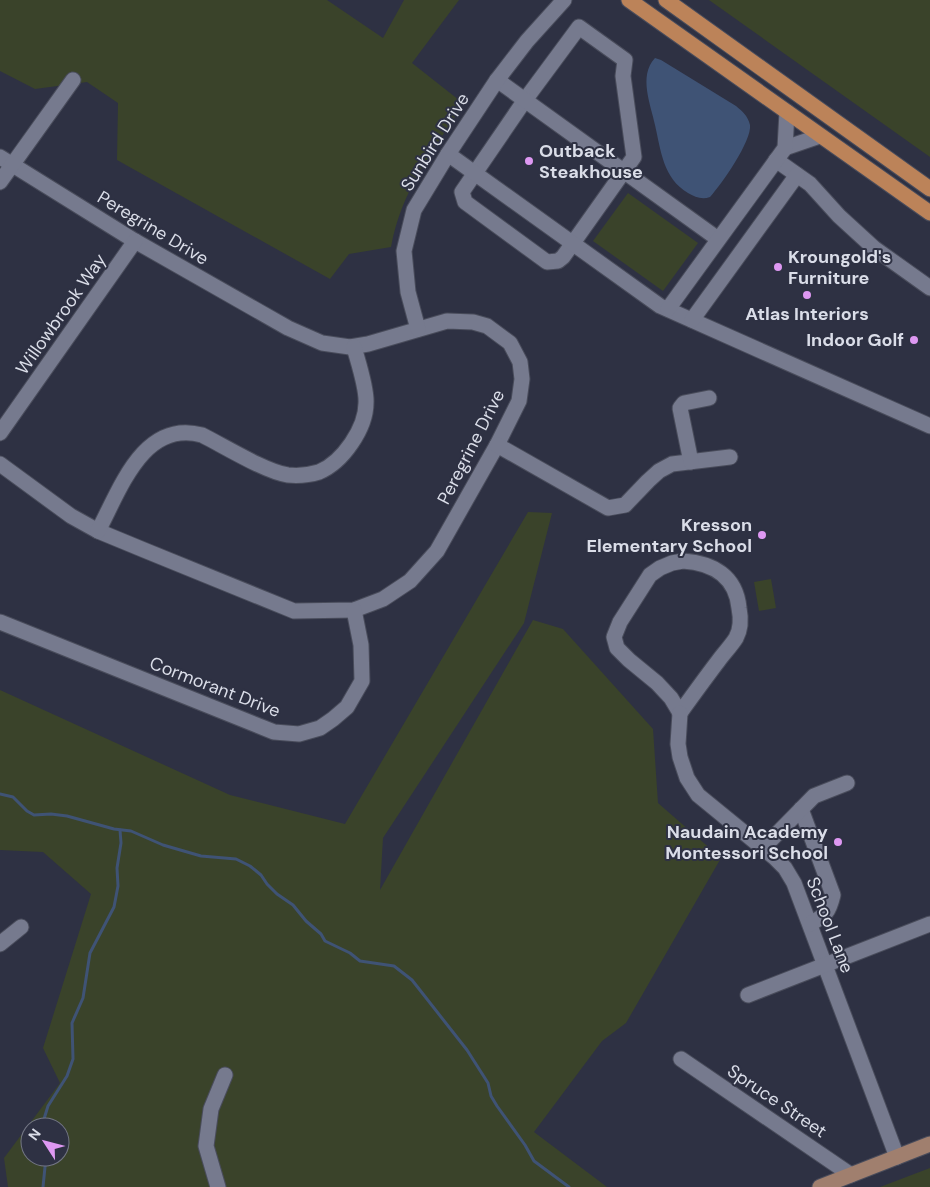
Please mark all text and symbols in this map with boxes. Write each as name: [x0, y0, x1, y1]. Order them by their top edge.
street label: Sunbird Drive: [395, 88, 475, 196]
place label: Outback Steakhouse: [539, 139, 643, 184]
marker: Outback Steakhouse: [523, 155, 535, 167]
street label: Peregrine Drive: [93, 185, 213, 271]
place label: Kroungold's Furniture: [788, 245, 891, 290]
street label: Willowbrook Way: [10, 249, 112, 379]
marker: Kroungold's Furniture: [772, 261, 784, 273]
marker: Atlas Interiors: [801, 289, 813, 301]
place label: Atlas Interiors: [745, 302, 869, 326]
place label: Indoor Golf: [806, 328, 904, 352]
marker: Indoor Golf: [908, 334, 920, 346]
street label: Peregrine Drive: [432, 386, 510, 508]
place label: Kresson Elementary School: [586, 513, 752, 558]
marker: Kresson Elementary School: [756, 529, 768, 541]
street label: Cormorant Drive: [146, 651, 284, 723]
place label: Naudain Academy Montessori School: [665, 820, 828, 865]
marker: Naudain Academy Montessori School: [832, 836, 844, 848]
street label: School Lane: [801, 874, 859, 976]
street label: Spruce Street: [723, 1059, 831, 1143]
north arrow: [20, 1117, 70, 1167]
text: N: [24, 1125, 45, 1144]

